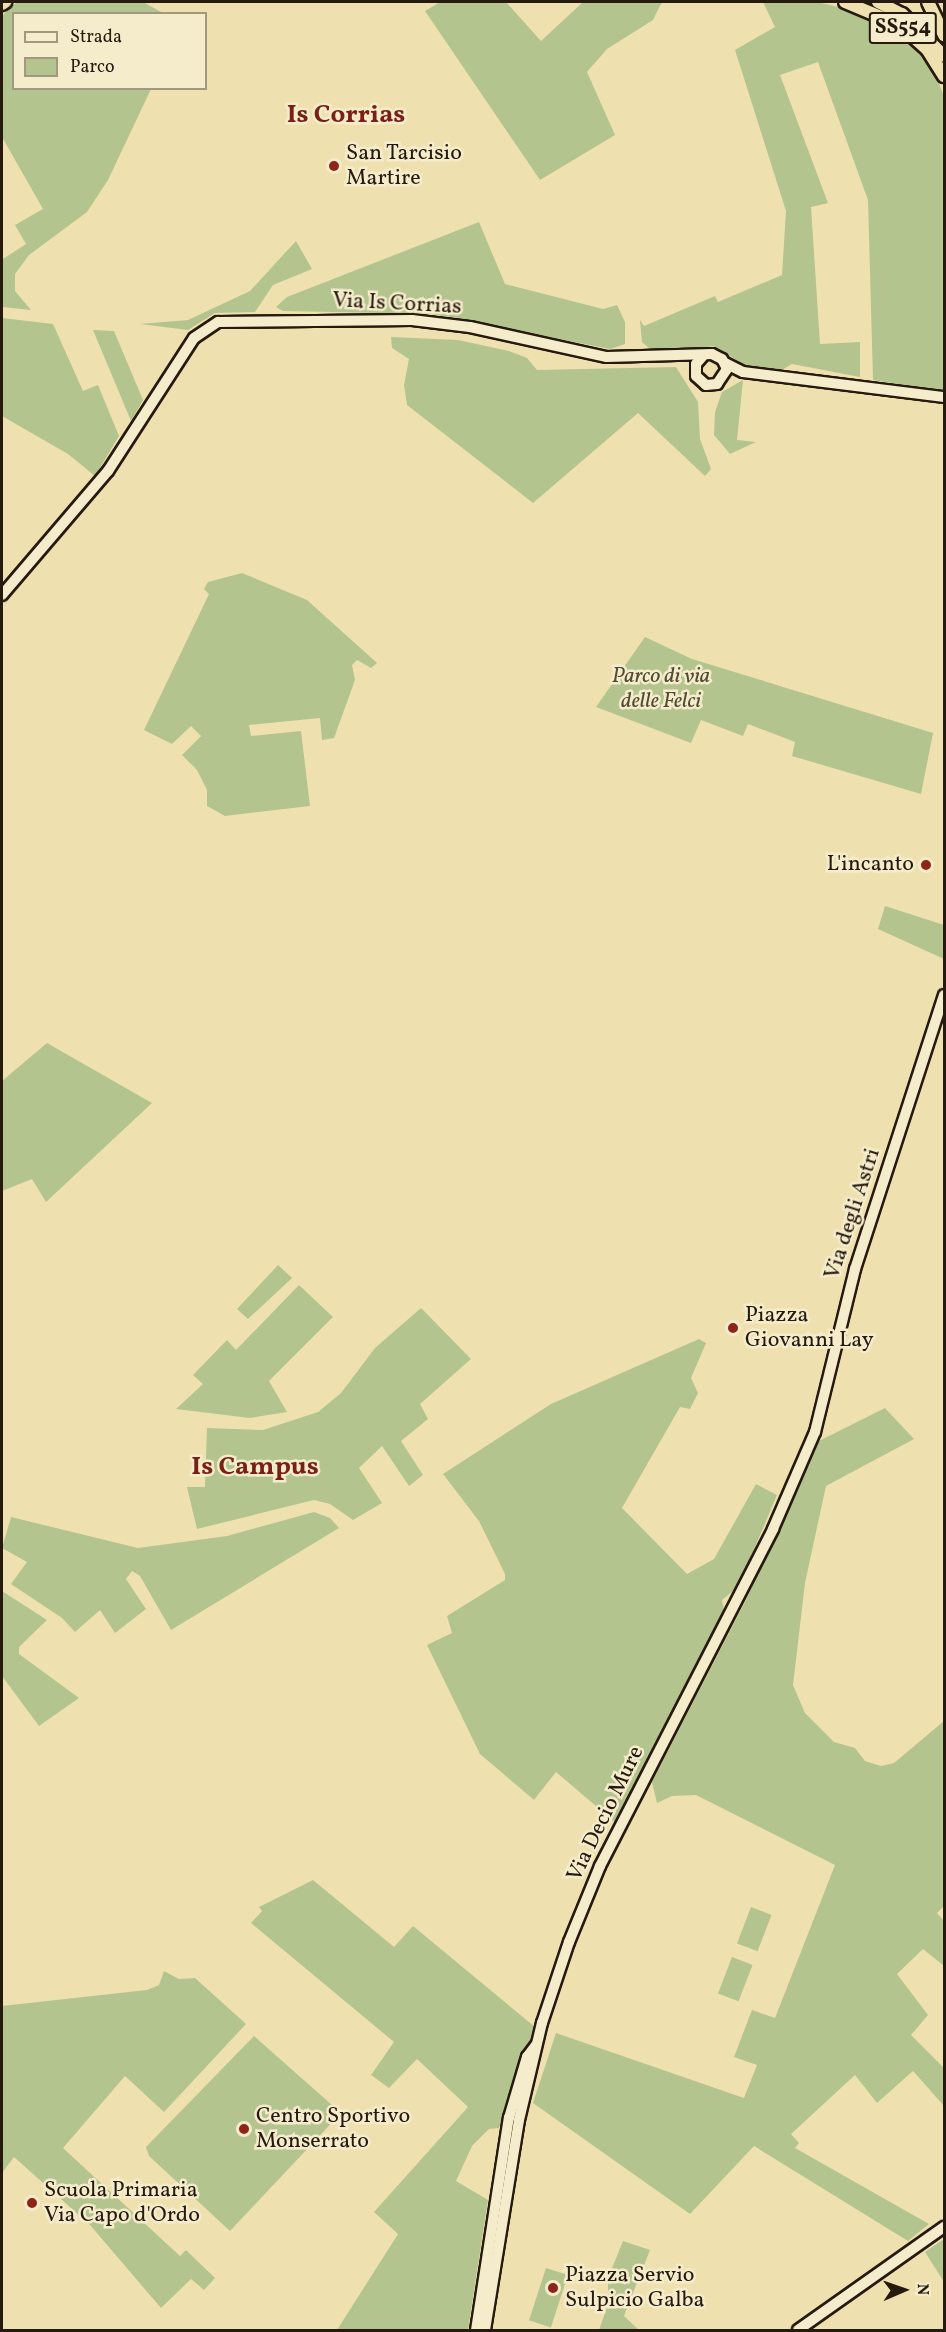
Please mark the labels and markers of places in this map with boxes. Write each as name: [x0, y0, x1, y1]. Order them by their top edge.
place label: San Tarcisio Martire: [346, 140, 463, 192]
marker: San Tarcisio Martire: [327, 159, 341, 173]
place label: L'incanto: [827, 852, 914, 878]
marker: L'incanto: [919, 858, 933, 872]
place label: Piazza Giovanni Lay: [745, 1302, 874, 1354]
marker: Piazza Giovanni Lay: [726, 1321, 740, 1335]
place label: Centro Sportivo Monserrato: [256, 2103, 410, 2154]
marker: Centro Sportivo Monserrato: [237, 2122, 251, 2136]
place label: Scuola Primaria Via Capo d'Ordo: [44, 2177, 200, 2228]
marker: Scuola Primaria Via Capo d'Ordo: [25, 2196, 39, 2210]
place label: Piazza Servio Sulpicio Galba: [565, 2262, 705, 2314]
marker: Piazza Servio Sulpicio Galba: [546, 2281, 560, 2295]

